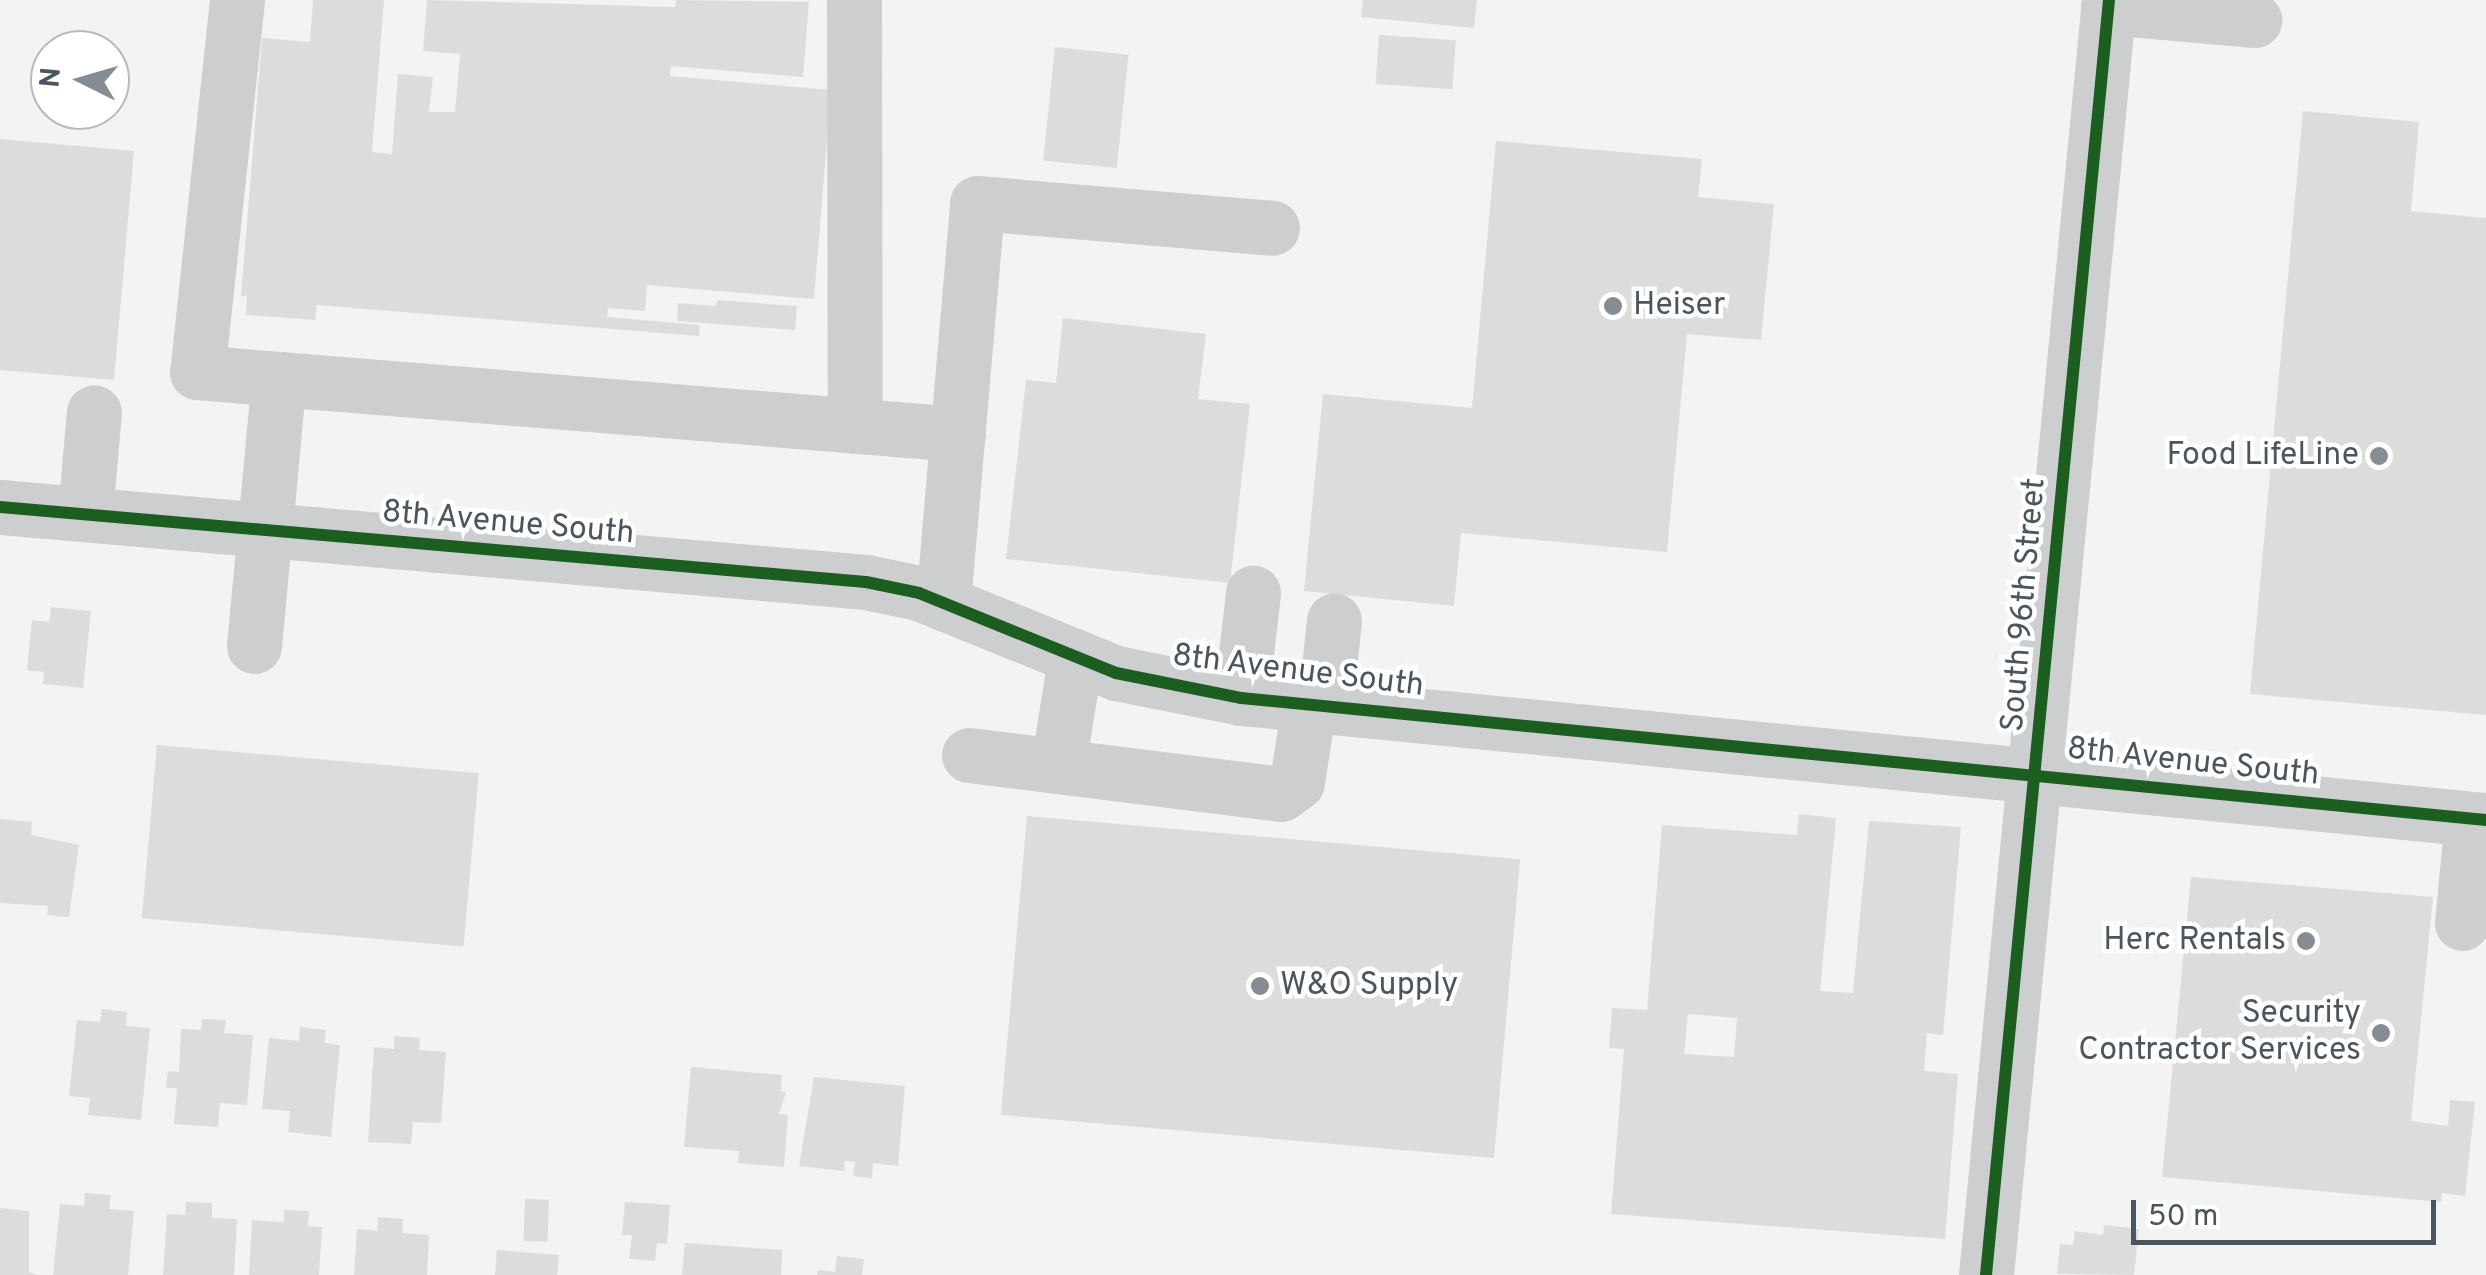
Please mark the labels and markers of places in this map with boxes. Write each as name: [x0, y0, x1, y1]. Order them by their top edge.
place label: Heiser: [1633, 287, 1725, 325]
marker: Heiser: [1602, 295, 1624, 317]
place label: Food LifeLine: [2167, 437, 2359, 475]
marker: Food LifeLine: [2368, 445, 2390, 467]
place label: Herc Rentals: [2103, 922, 2286, 960]
marker: Herc Rentals: [2295, 930, 2317, 952]
place label: W&O Supply: [1280, 967, 1458, 1005]
marker: W&O Supply: [1249, 975, 1271, 997]
place label: Security Contractor Services: [2078, 996, 2361, 1071]
marker: Security Contractor Services: [2370, 1022, 2392, 1044]

